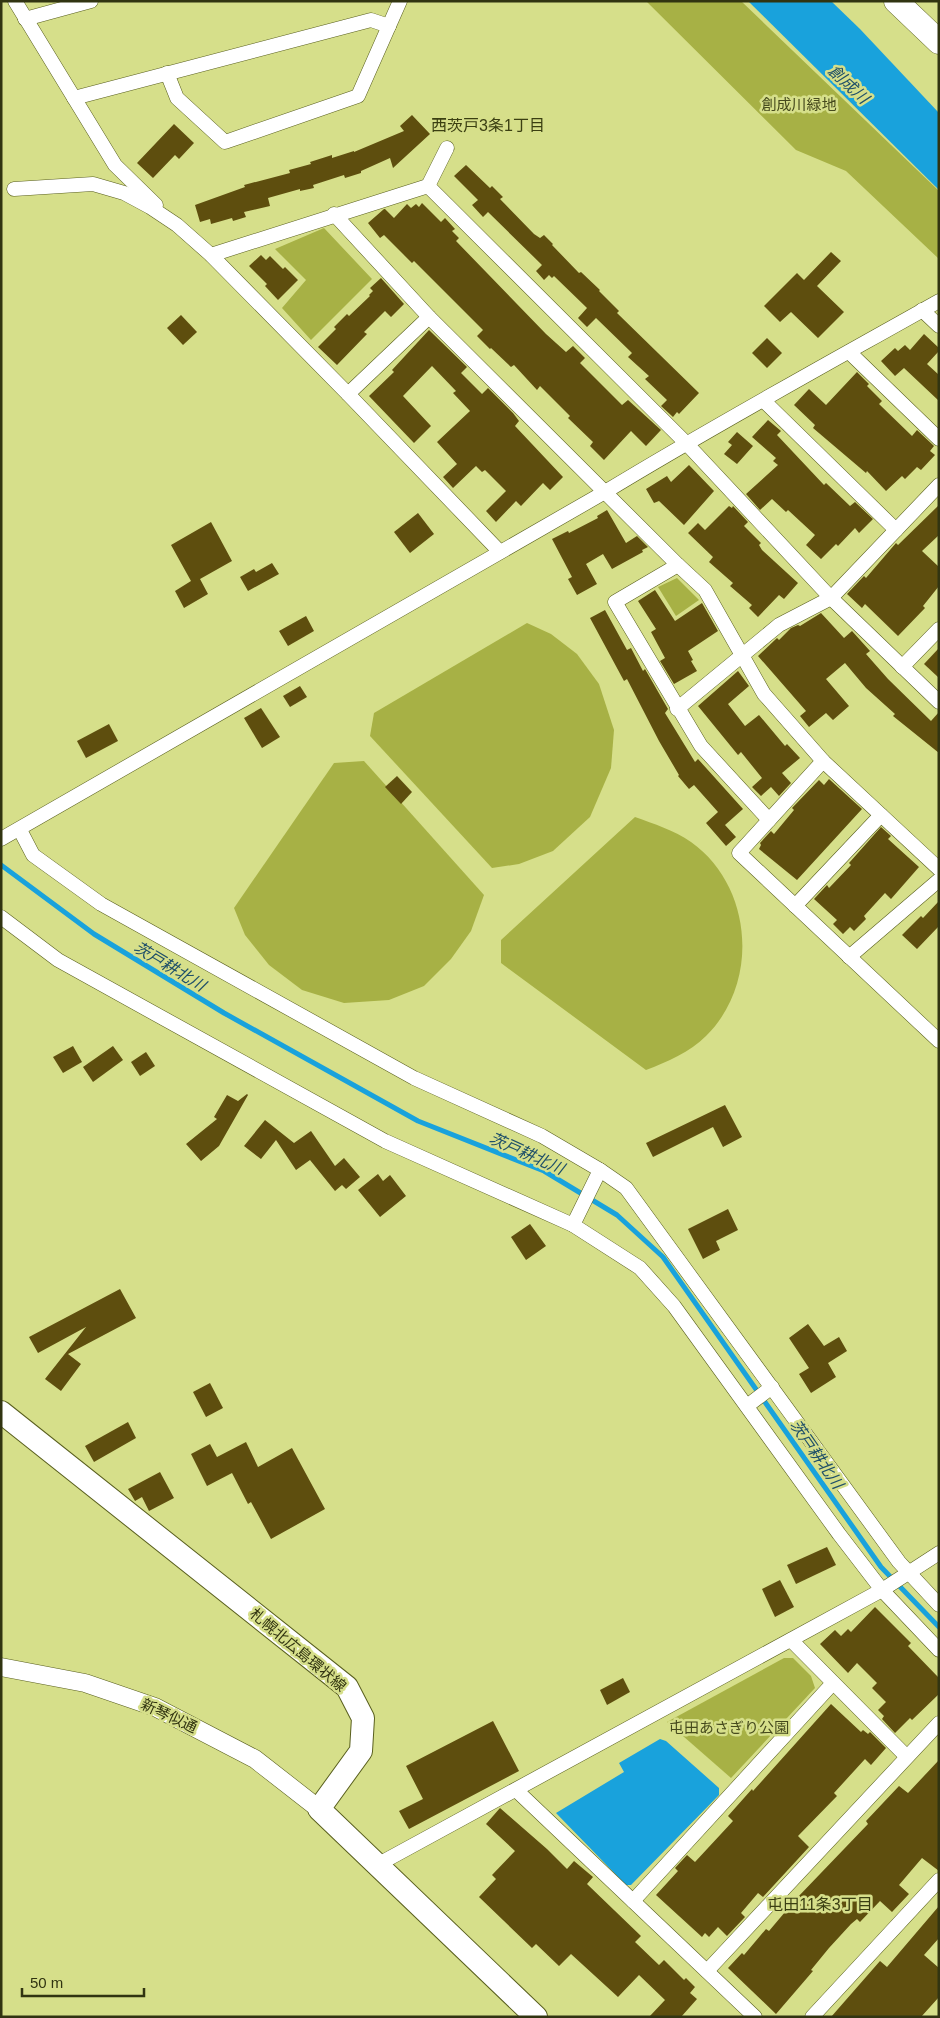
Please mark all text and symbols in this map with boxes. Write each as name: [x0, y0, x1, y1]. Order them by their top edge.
water label: 創成川: [825, 62, 873, 108]
park label: 創成川緑地: [761, 96, 837, 113]
district label: 西茨戸3条1丁目: [431, 117, 545, 134]
water label: 茨戸耕北川: [131, 939, 210, 995]
water label: 茨戸耕北川: [487, 1129, 569, 1178]
water label: 茨戸耕北川: [787, 1417, 848, 1494]
street label: 札幌北広島環状線: [247, 1605, 350, 1695]
street label: 新琴似通: [138, 1695, 200, 1736]
park label: 屯田あさぎり公園: [669, 1719, 789, 1736]
district label: 屯田11条3丁目: [767, 1896, 873, 1913]
scale bar: [22, 1966, 145, 1998]
text: 50 m: [30, 1974, 63, 1991]

